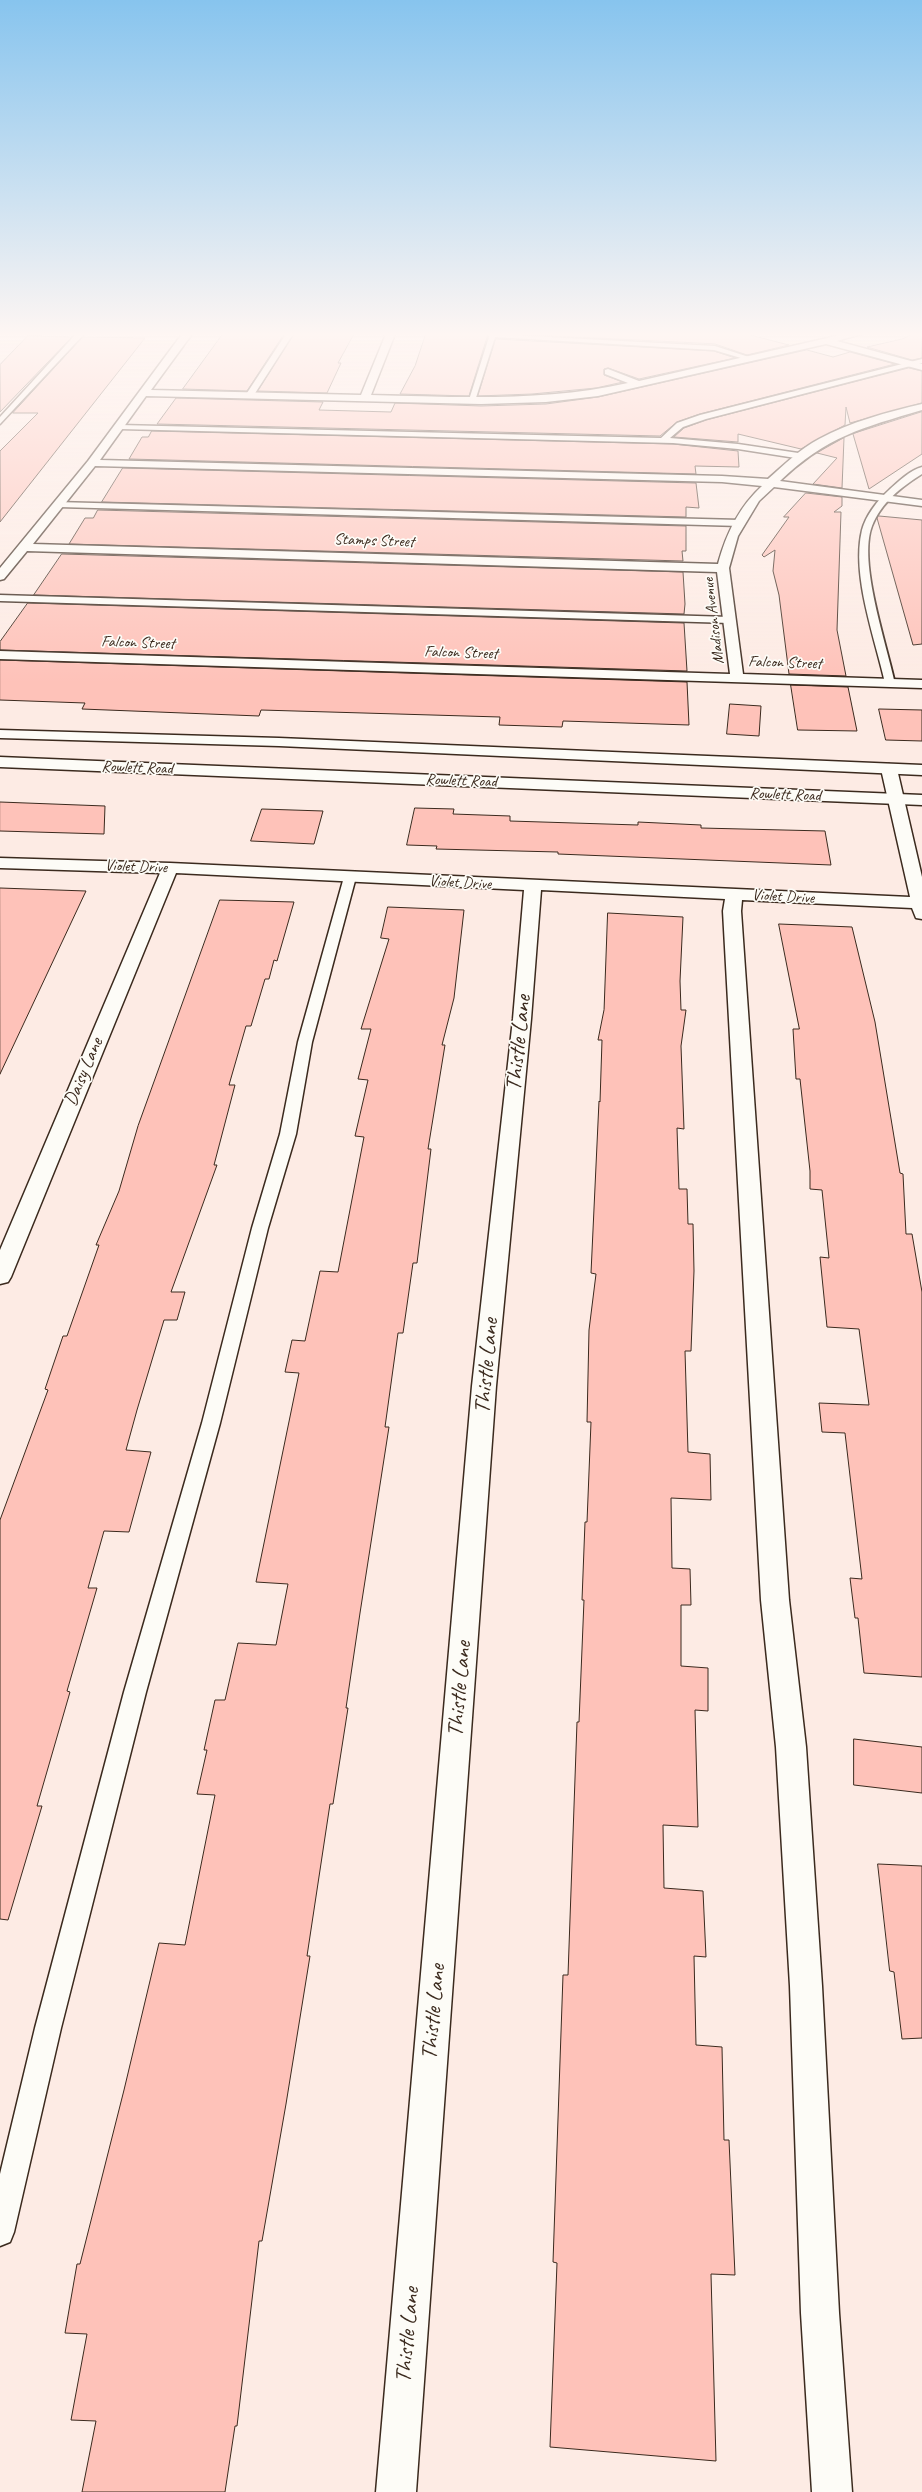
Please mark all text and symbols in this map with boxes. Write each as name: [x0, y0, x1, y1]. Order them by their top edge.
street label: Stamps Street: [333, 530, 415, 552]
street label: Madison Avenue: [699, 577, 729, 665]
street label: Falcon Street: [101, 632, 175, 654]
street label: Falcon Street: [424, 642, 498, 664]
street label: Falcon Street: [748, 652, 822, 674]
street label: Rowlett Road: [101, 757, 173, 779]
street label: Rowlett Road: [425, 770, 497, 792]
street label: Rowlett Road: [749, 784, 821, 806]
street label: Violet Drive: [105, 856, 167, 878]
street label: Violet Drive: [428, 872, 492, 894]
street label: Violet Drive: [751, 886, 815, 908]
street label: Thistle Lane: [500, 994, 538, 1092]
street label: Daisy Lane: [60, 1035, 108, 1109]
street label: Thistle Lane: [469, 1317, 505, 1415]
street label: Thistle Lane: [442, 1640, 478, 1738]
street label: Thistle Lane: [416, 1963, 452, 2061]
street label: Thistle Lane: [390, 2286, 426, 2384]

